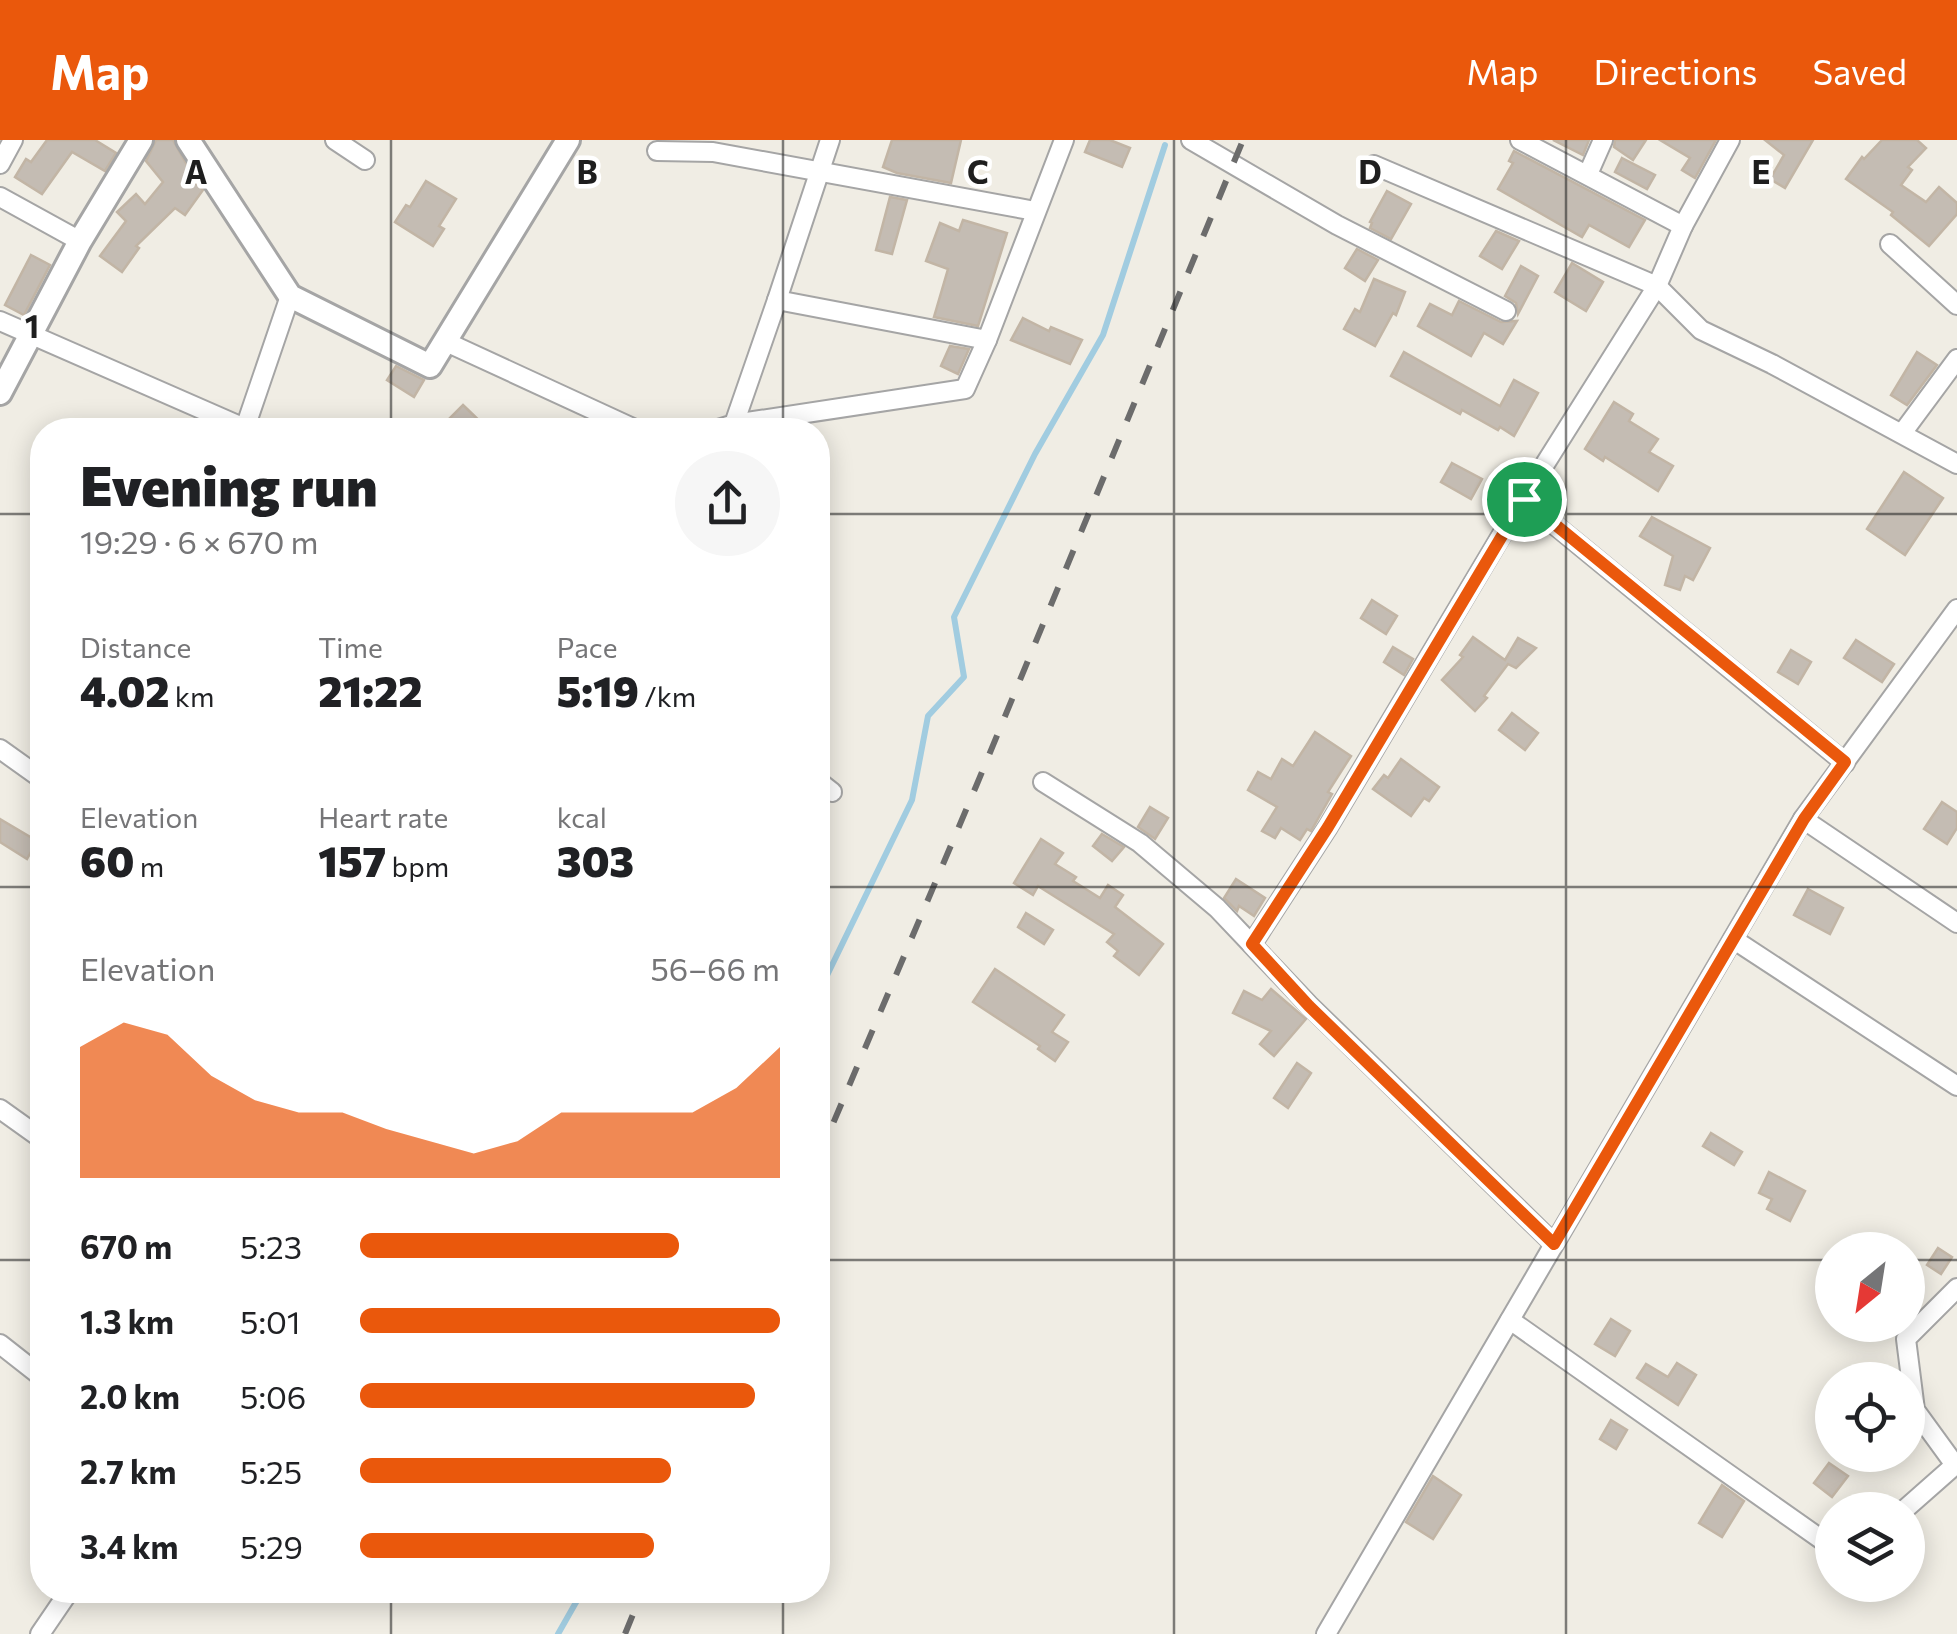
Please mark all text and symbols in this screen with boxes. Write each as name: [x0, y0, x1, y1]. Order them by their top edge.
text: Map: [50, 41, 149, 100]
text: Map: [1466, 49, 1538, 92]
text: Directions: [1593, 49, 1758, 92]
text: Saved: [1813, 49, 1907, 92]
text: A: [185, 151, 208, 191]
text: B: [576, 151, 598, 191]
text: C: [967, 151, 989, 191]
text: D: [1358, 151, 1382, 191]
text: E: [1751, 151, 1771, 191]
text: 1: [25, 305, 39, 345]
text: Evening run: [80, 450, 378, 517]
button: share: [675, 451, 780, 556]
pin: [1482, 457, 1567, 542]
icon: arrive: [1497, 472, 1552, 527]
text: 19:29 · 6 × 670 m: [80, 521, 318, 561]
text: Distance: [80, 630, 191, 664]
text: Time: [318, 630, 383, 664]
text: Pace: [557, 630, 618, 664]
text: 4.02: [80, 664, 169, 716]
text: 21:22: [318, 664, 422, 716]
text: 5:19: [557, 664, 639, 716]
text: km: [169, 679, 214, 713]
text: /km: [639, 679, 696, 713]
text: Elevation: [80, 800, 198, 834]
text: Heart rate: [318, 800, 448, 834]
text: kcal: [557, 800, 607, 834]
text: 60: [80, 834, 134, 886]
text: 157: [318, 834, 386, 886]
text: 303: [557, 834, 634, 886]
text: m: [134, 849, 164, 883]
text: bpm: [386, 849, 449, 883]
text: Elevation: [80, 948, 215, 988]
text: 56–66 m: [650, 948, 780, 988]
text: 670 m: [80, 1226, 172, 1266]
text: 5:23: [240, 1226, 302, 1266]
north arrow: [1815, 1232, 1925, 1342]
map controls: [1815, 1232, 1925, 1602]
text: 1.3 km: [80, 1301, 174, 1341]
text: 5:01: [240, 1301, 301, 1341]
button: locate: [1815, 1362, 1925, 1472]
text: 2.0 km: [80, 1376, 180, 1416]
text: 5:06: [240, 1376, 306, 1416]
text: 2.7 km: [80, 1451, 176, 1491]
text: 5:25: [240, 1451, 302, 1491]
button: layers: [1815, 1492, 1925, 1602]
text: 3.4 km: [80, 1526, 178, 1566]
text: 5:29: [240, 1526, 303, 1566]

